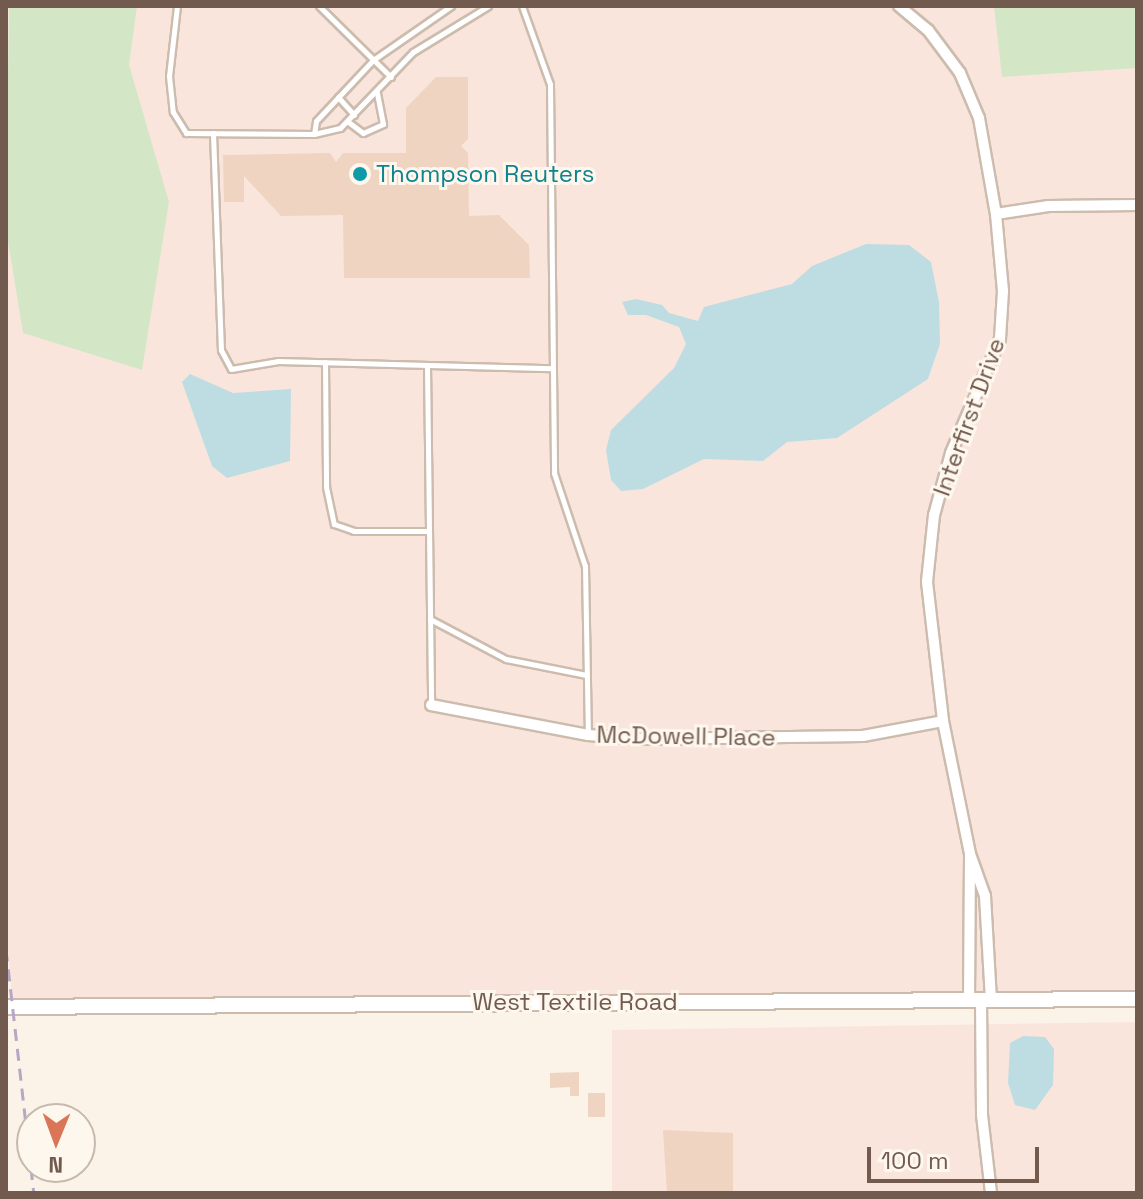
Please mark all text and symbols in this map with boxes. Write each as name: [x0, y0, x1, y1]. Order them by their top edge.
place label: Thompson Reuters: [376, 160, 594, 188]
marker: Thompson Reuters: [351, 165, 369, 183]
street label: Interfirst Drive: [927, 334, 1011, 500]
street label: McDowell Place: [596, 720, 776, 752]
street label: West Textile Road: [472, 988, 678, 1016]
north arrow: [16, 1103, 96, 1183]
scale bar: [871, 1131, 1043, 1181]
text: 100 m: [881, 1145, 949, 1176]
text: N: [48, 1151, 63, 1179]

